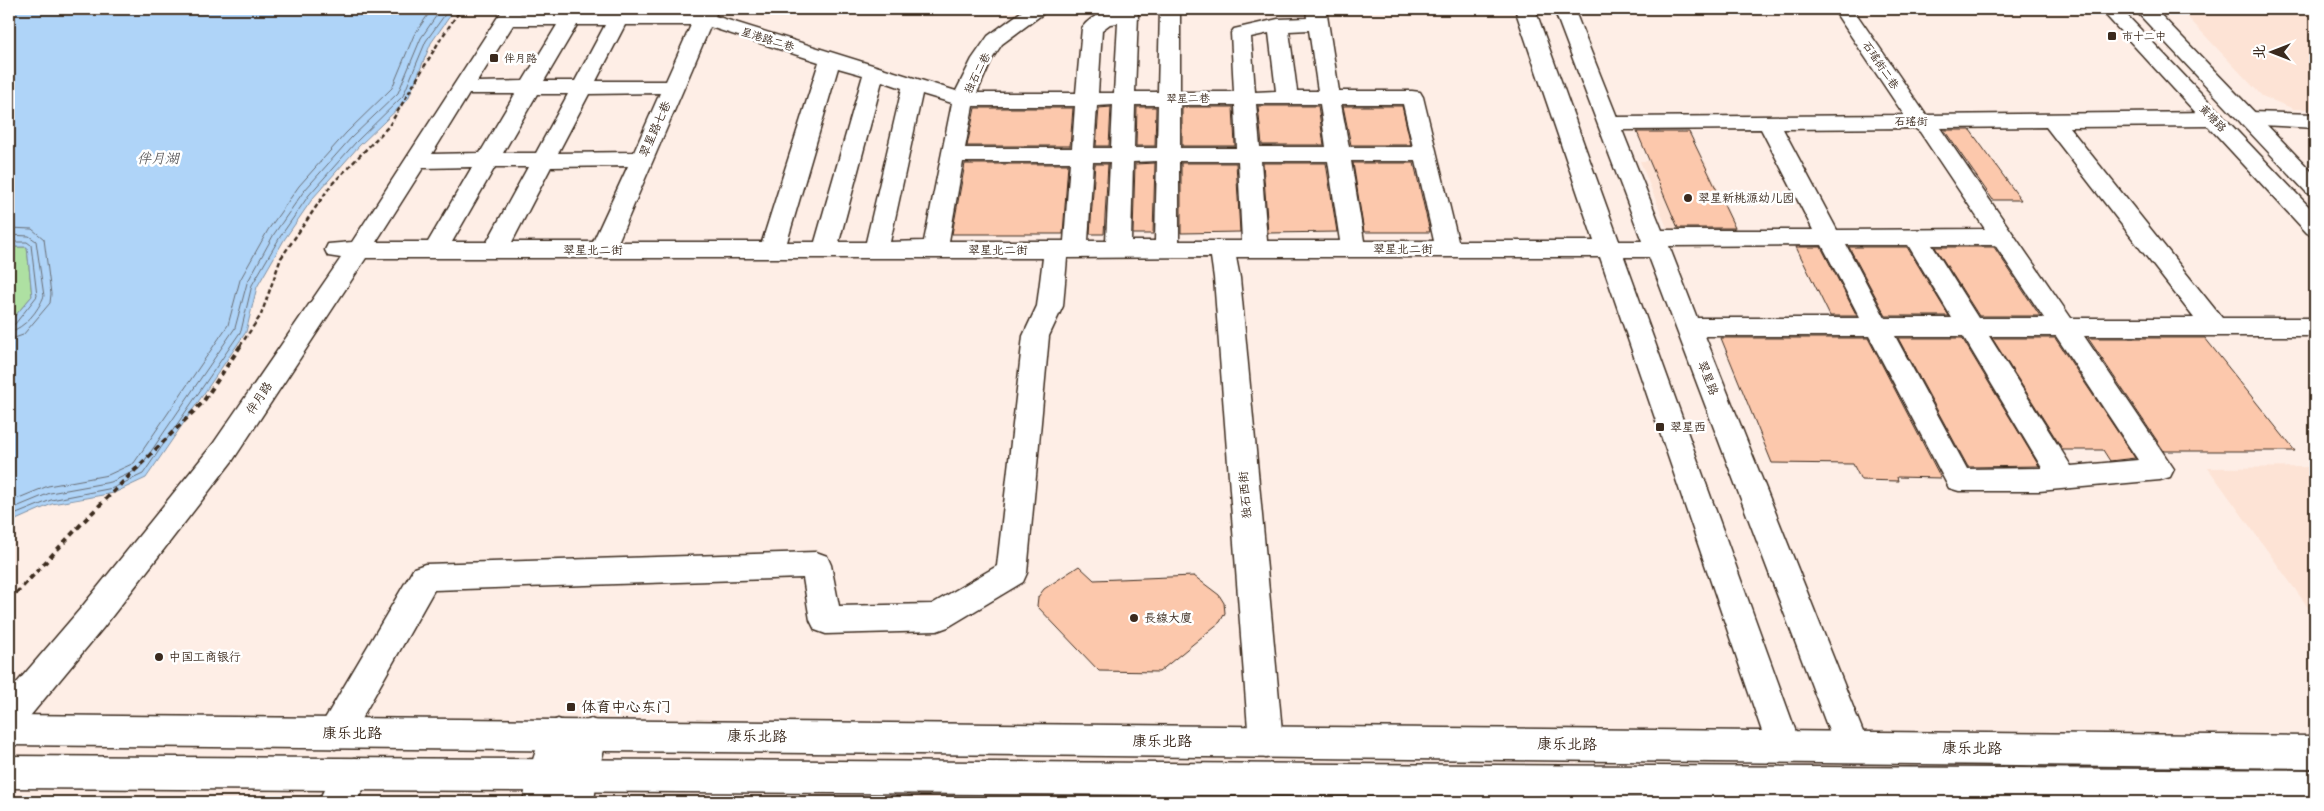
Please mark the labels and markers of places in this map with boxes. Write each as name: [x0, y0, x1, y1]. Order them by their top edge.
place label: 市十二中: [2122, 27, 2166, 44]
marker: 市十二中: [2106, 30, 2118, 42]
place label: 伴月路: [504, 49, 537, 66]
marker: 伴月路: [488, 52, 500, 64]
place label: 翠星新桃源幼儿园: [1698, 188, 1794, 206]
marker: 翠星新桃源幼儿园: [1682, 192, 1694, 204]
place label: 翠星西: [1670, 417, 1706, 435]
marker: 翠星西: [1654, 421, 1666, 433]
place label: 長線大廈: [1144, 608, 1192, 626]
marker: 長線大廈: [1128, 612, 1140, 624]
place label: 中国工商银行: [169, 647, 241, 665]
marker: 中国工商银行: [153, 651, 165, 663]
place label: 体育中心东门: [581, 694, 671, 717]
marker: 体育中心东门: [565, 701, 577, 713]

